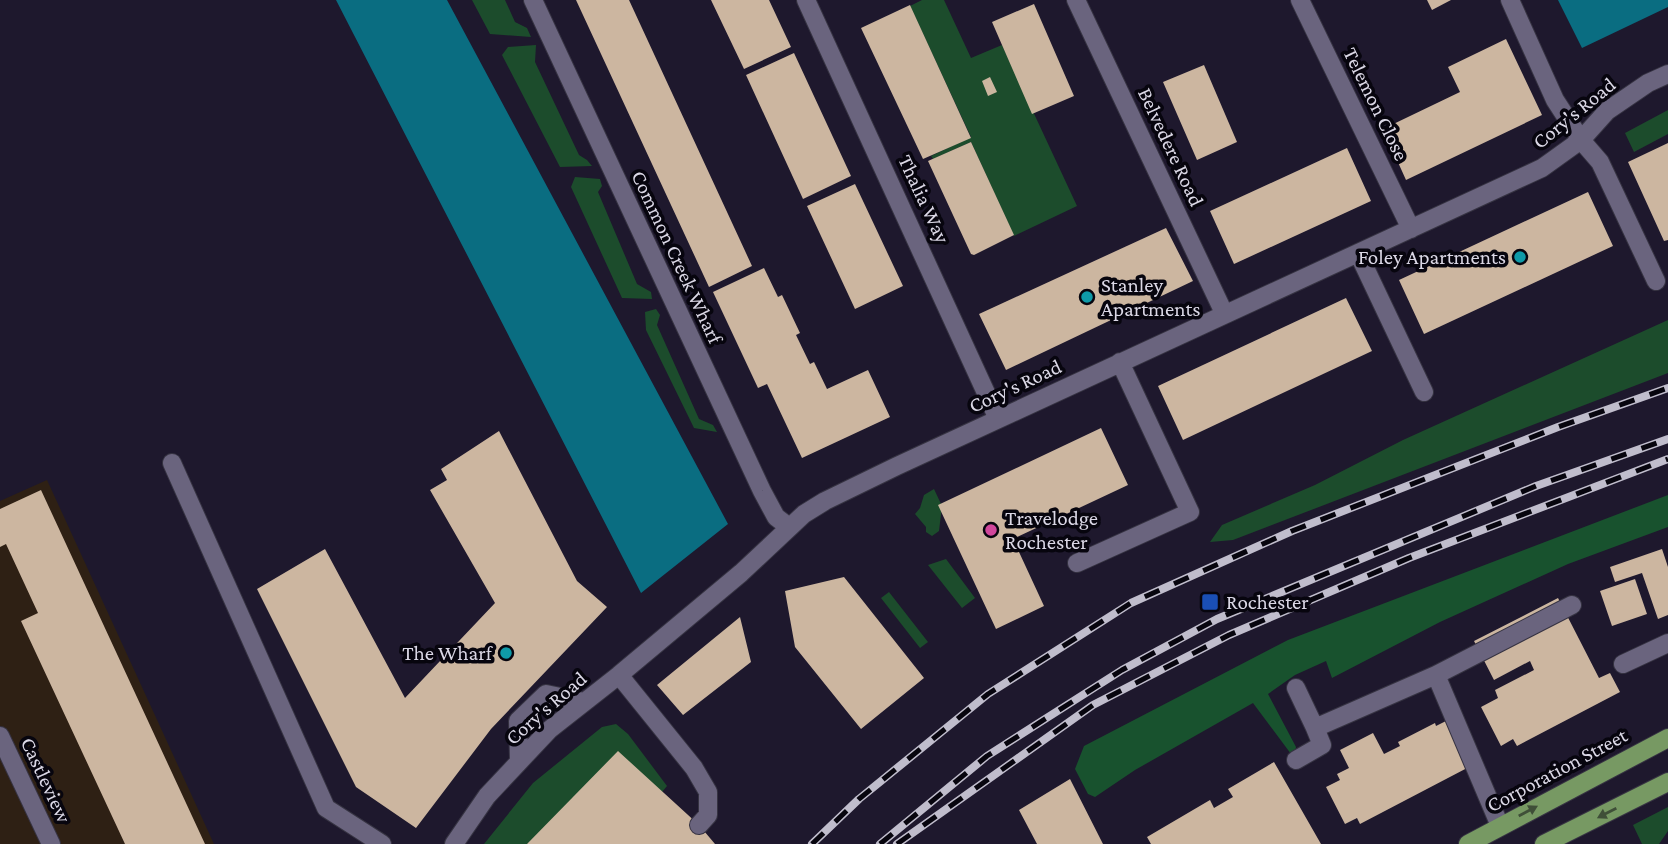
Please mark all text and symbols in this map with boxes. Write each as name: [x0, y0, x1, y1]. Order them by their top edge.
street label: Telemon Close: [1338, 44, 1414, 164]
street label: Cory's Road: [1528, 72, 1620, 154]
street label: Belvedere Road: [1133, 84, 1209, 210]
street label: Thalia Way: [893, 151, 955, 247]
street label: Common Creek Wharf: [626, 167, 728, 349]
place label: Foley Apartments: [1358, 245, 1506, 269]
marker: Foley Apartments: [1512, 249, 1528, 265]
place label: Stanley Apartments: [1101, 273, 1200, 321]
marker: Stanley Apartments: [1079, 289, 1095, 305]
street label: Cory's Road: [965, 354, 1065, 418]
place label: Travelodge Rochester: [1005, 506, 1098, 554]
marker: Travelodge Rochester: [983, 522, 999, 538]
place label: Rochester: [1226, 590, 1309, 614]
marker: Rochester: [1200, 592, 1220, 612]
place label: The Wharf: [402, 641, 494, 665]
marker: The Wharf: [498, 645, 514, 661]
street label: Cory's Road: [501, 666, 591, 750]
street label: Corporation Street: [1483, 722, 1632, 817]
street label: Castleview: [16, 733, 76, 827]
one-way arrow: [1518, 805, 1538, 817]
one-way arrow: [1597, 807, 1617, 818]

